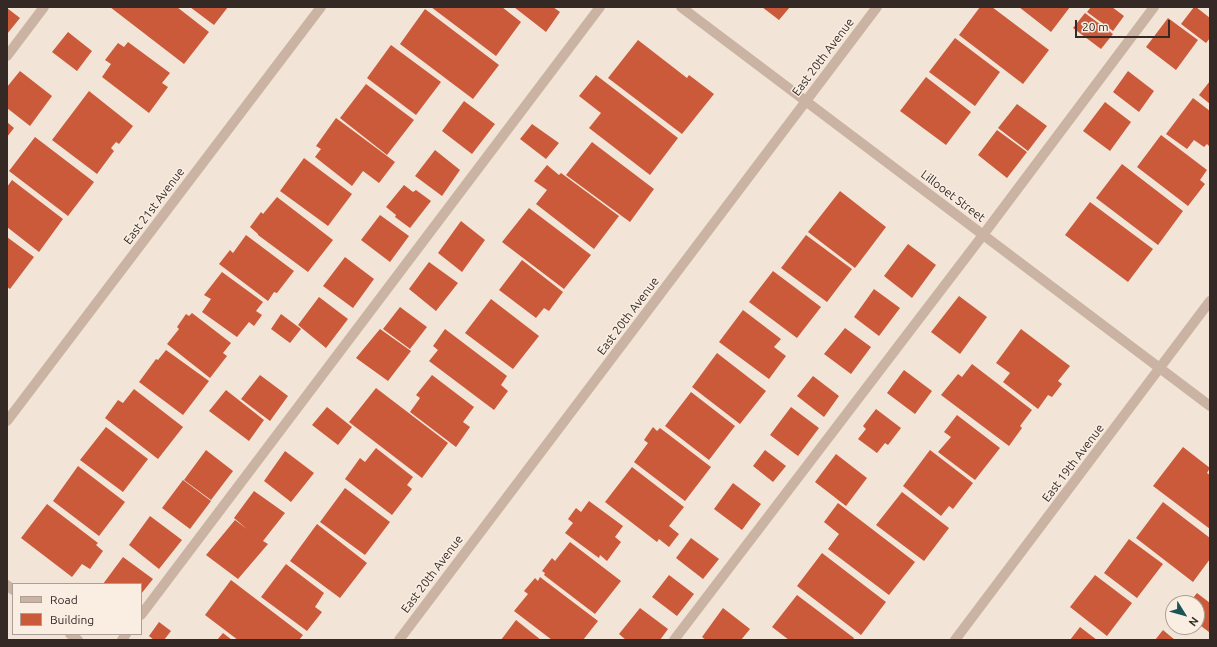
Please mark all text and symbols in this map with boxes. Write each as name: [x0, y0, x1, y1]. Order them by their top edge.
scale bar: [1077, 12, 1172, 38]
street label: East 20th Avenue: [789, 15, 857, 99]
text: 20 m: [1082, 20, 1109, 33]
street label: East 21st Avenue: [121, 165, 187, 247]
street label: Lillooet Street: [918, 167, 988, 225]
street label: East 20th Avenue: [594, 274, 662, 358]
street label: East 19th Avenue: [1039, 421, 1107, 505]
street label: East 20th Avenue: [398, 532, 466, 616]
legend: [12, 583, 142, 635]
text: Road: [50, 593, 78, 606]
north arrow: [1165, 595, 1205, 635]
text: Building: [50, 613, 94, 626]
text: N: [1187, 615, 1201, 629]

